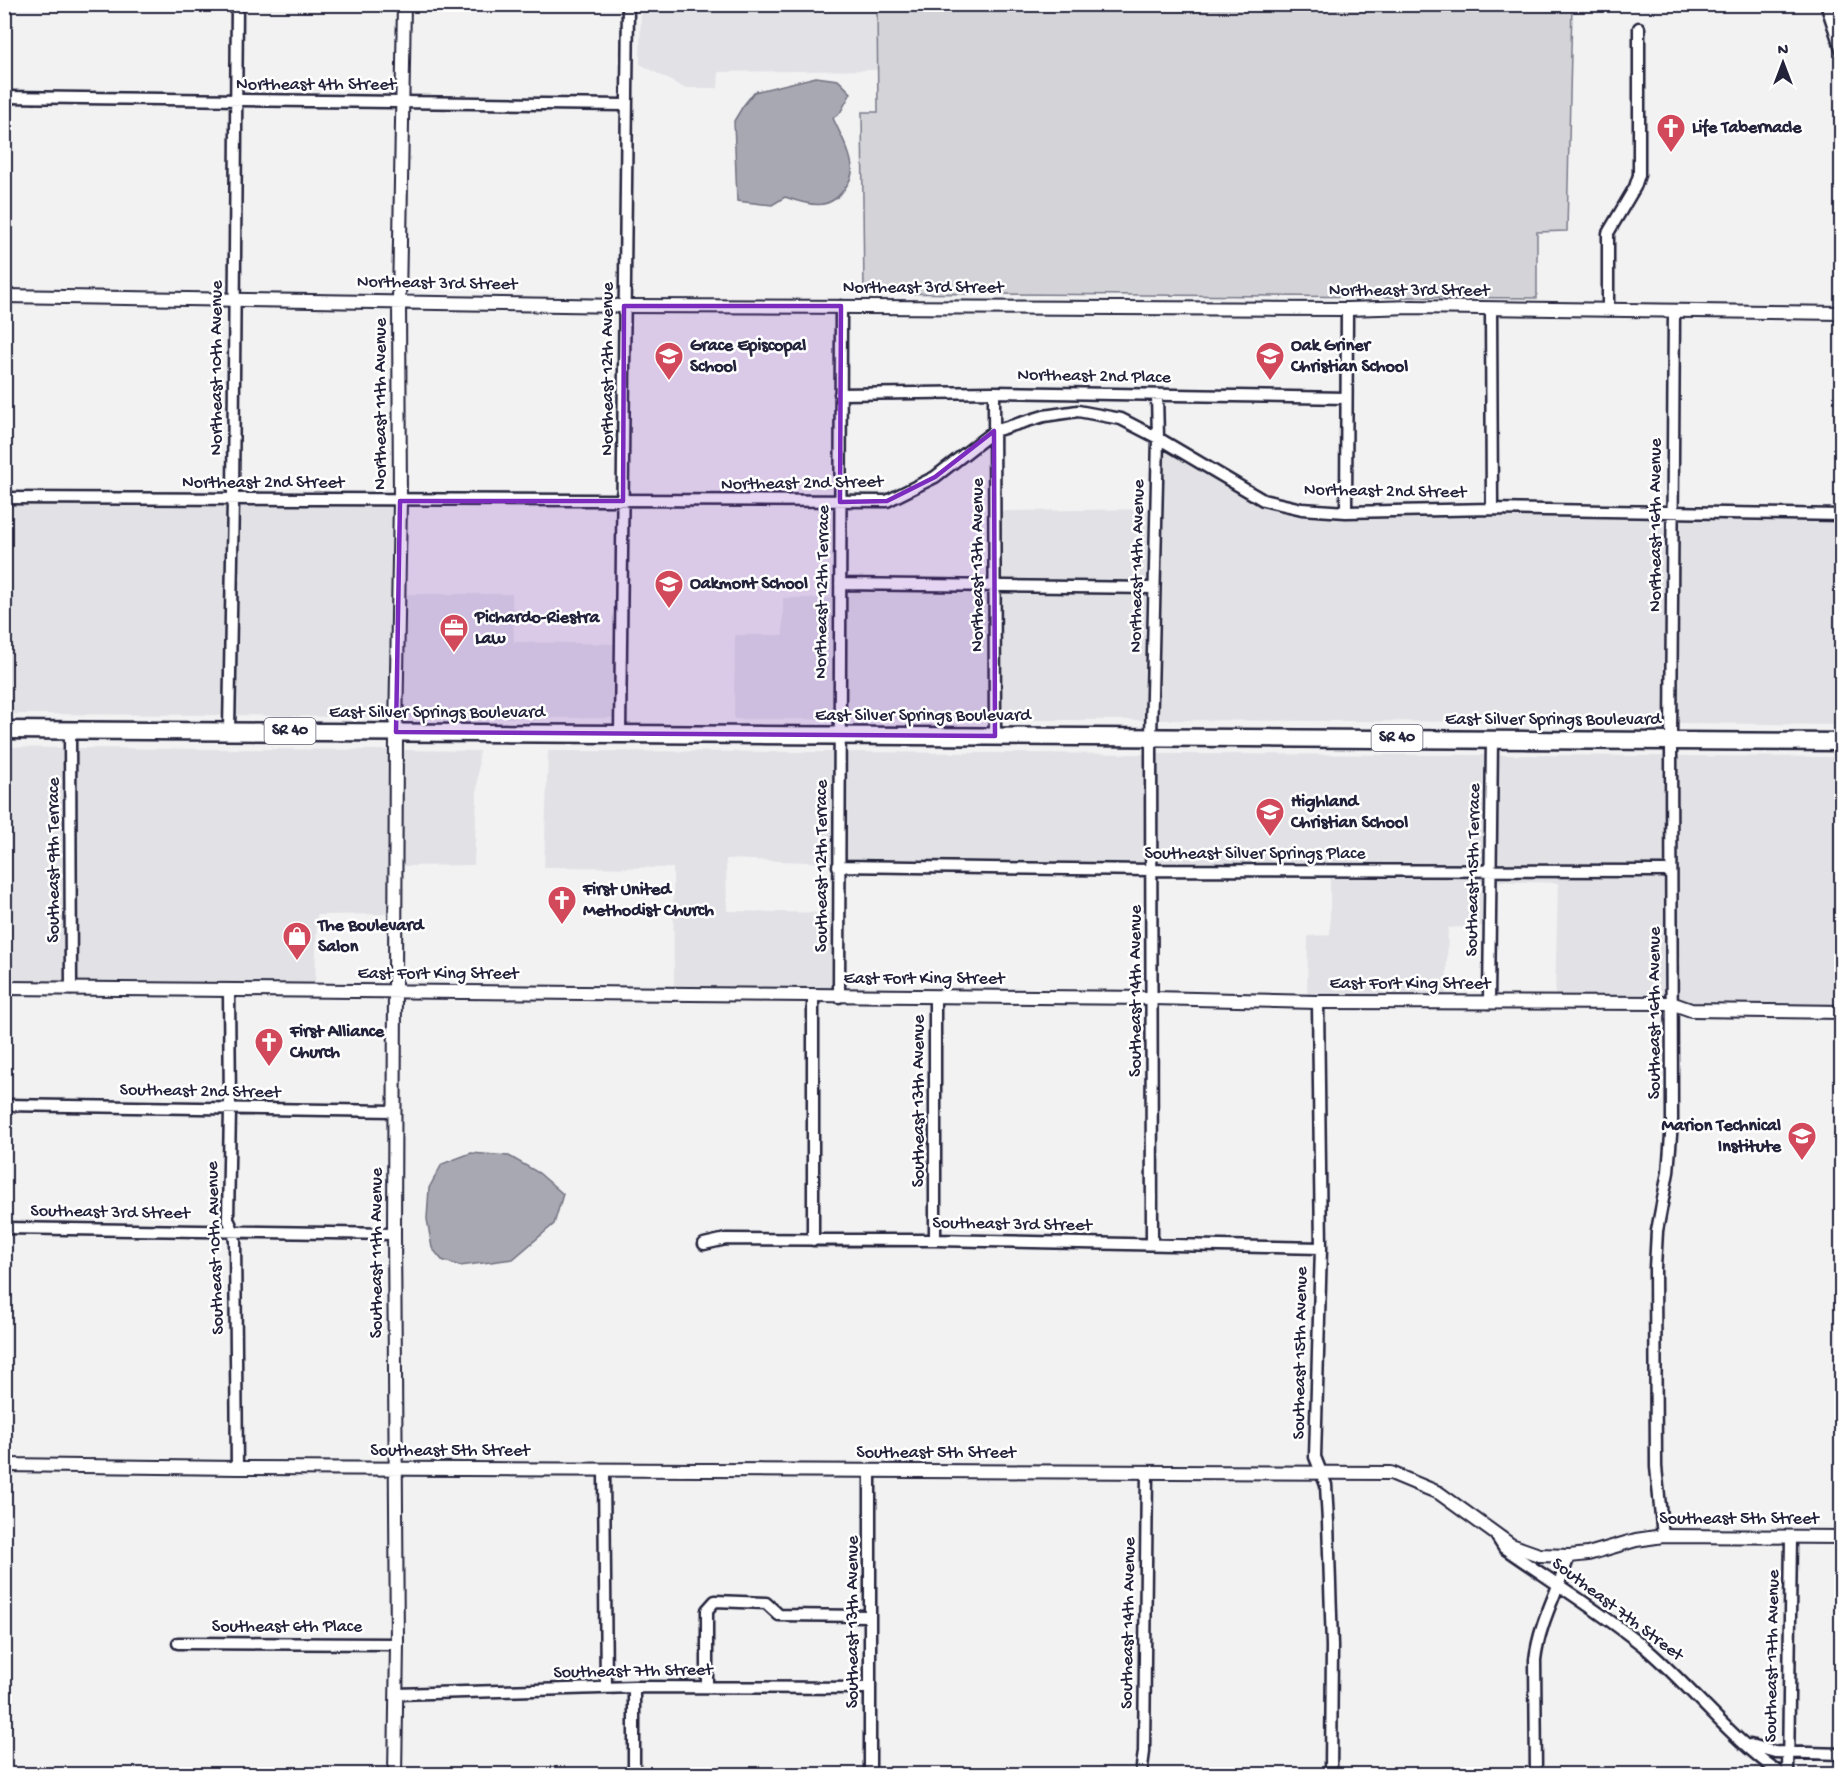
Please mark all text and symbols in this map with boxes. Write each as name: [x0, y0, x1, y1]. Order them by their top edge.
north arrow: [1753, 33, 1813, 93]
text: N: [1778, 42, 1789, 61]
street label: Northeast 4th Street: [236, 75, 398, 96]
church icon: Life Tabernacle: [1655, 112, 1687, 154]
place label: Life Tabernacle: [1692, 118, 1802, 139]
street label: Northeast 3rd Street: [357, 272, 519, 296]
street label: Northeast 3rd Street: [843, 278, 1005, 299]
street label: Northeast 10th Avenue: [207, 280, 228, 455]
street label: Northeast 3rd Street: [1329, 281, 1491, 302]
street label: Northeast 12th Avenue: [598, 282, 619, 456]
street label: Northeast 11th Avenue: [371, 317, 392, 490]
place label: Grace Episcopal School: [690, 336, 806, 378]
place label: Oak Griner Christian School: [1290, 336, 1408, 378]
school or university icon: Grace Episcopal School: [653, 340, 685, 382]
school or university icon: Oak Griner Christian School: [1254, 340, 1286, 382]
street label: Northeast 2nd Place: [1017, 365, 1172, 389]
street label: Northeast 16th Avenue: [1646, 437, 1667, 612]
street label: Northeast 2nd Street: [721, 472, 885, 496]
street label: Northeast 2nd Street: [182, 473, 346, 494]
street label: Northeast 13th Avenue: [968, 477, 989, 652]
street label: Northeast 14th Avenue: [1126, 479, 1150, 653]
street label: Northeast 2nd Street: [1304, 480, 1468, 504]
street label: Northeast 12th Terrace: [811, 504, 835, 679]
school or university icon: Oakmont School: [653, 568, 685, 610]
place label: Oakmont School: [690, 574, 808, 595]
place label: Pichardo-Riestra Law: [474, 608, 600, 650]
office icon: Pichardo-Riestra Law: [438, 612, 470, 654]
street label: East Silver Springs Boulevard: [329, 703, 546, 724]
street label: East Silver Springs Boulevard: [815, 706, 1032, 727]
street label: East Silver Springs Boulevard: [1445, 710, 1662, 731]
road number: SR 40: [264, 718, 316, 744]
road number: SR 40: [1372, 725, 1422, 751]
street label: Southeast 9th Terrace: [44, 777, 65, 943]
street label: Southeast 12th Terrace: [812, 779, 833, 952]
street label: Southeast 15th Terrace: [1462, 783, 1486, 957]
place label: Highland Christian School: [1290, 792, 1408, 834]
school or university icon: Highland Christian School: [1254, 796, 1286, 838]
street label: Southeast Silver Springs Place: [1144, 844, 1366, 865]
place label: First United Methodist Church: [582, 880, 714, 922]
church icon: First United Methodist Church: [546, 884, 578, 926]
street label: Southeast 14th Avenue: [1126, 904, 1147, 1077]
place label: The Boulevard Salon: [316, 916, 426, 958]
shop icon: The Boulevard Salon: [281, 920, 313, 962]
street label: Southeast 16th Avenue: [1645, 926, 1666, 1099]
street label: East Fort King Street: [358, 964, 520, 985]
street label: East Fort King Street: [844, 969, 1006, 990]
street label: East Fort King Street: [1330, 974, 1492, 995]
street label: Southeast 13th Avenue: [909, 1014, 930, 1187]
place label: First Alliance Church: [289, 1022, 385, 1064]
church icon: First Alliance Church: [253, 1026, 285, 1068]
street label: Southeast 2nd Street: [119, 1080, 282, 1104]
place label: Marion Technical Institute: [1662, 1116, 1782, 1158]
school or university icon: Marion Technical Institute: [1786, 1120, 1818, 1162]
street label: Southeast 10th Avenue: [202, 1160, 230, 1335]
street label: Southeast 11th Avenue: [367, 1167, 388, 1338]
street label: Southeast 3rd Street: [30, 1201, 191, 1225]
street label: Southeast 3rd Street: [932, 1213, 1093, 1237]
street label: Southeast 15th Avenue: [1289, 1266, 1313, 1440]
street label: Southeast 5th Street: [370, 1441, 531, 1462]
street label: Southeast 5th Street: [856, 1443, 1017, 1464]
street label: Southeast 5th Street: [1659, 1509, 1820, 1530]
street label: Southeast 13th Avenue: [843, 1535, 864, 1708]
street label: Southeast 14th Avenue: [1117, 1536, 1141, 1709]
street label: Southeast 7th Street: [1547, 1554, 1688, 1667]
street label: Southeast 17th Avenue: [1761, 1569, 1785, 1743]
street label: Southeast 6th Place: [212, 1617, 363, 1638]
street label: Southeast 7th Street: [553, 1660, 714, 1684]

